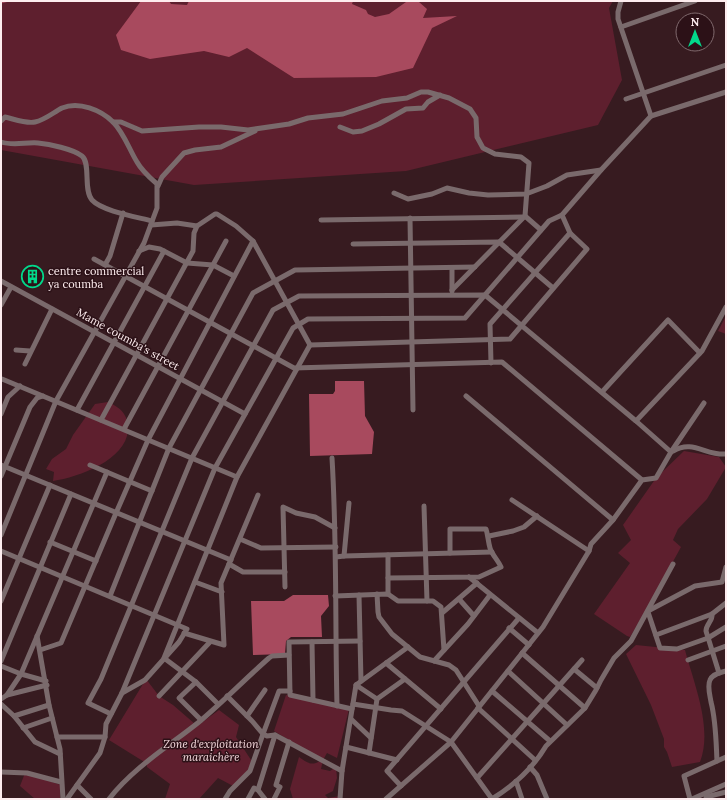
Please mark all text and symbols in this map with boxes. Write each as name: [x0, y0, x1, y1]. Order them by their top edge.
north arrow: [675, 12, 715, 52]
text: N: [691, 15, 700, 29]
building icon: centre commercial ya coumba: [20, 264, 46, 290]
place label: centre commercial ya coumba: [48, 264, 144, 291]
street label: Mame coumba's street: [74, 305, 183, 373]
park label: Zone d'exploitation maraichère: [163, 737, 259, 764]

